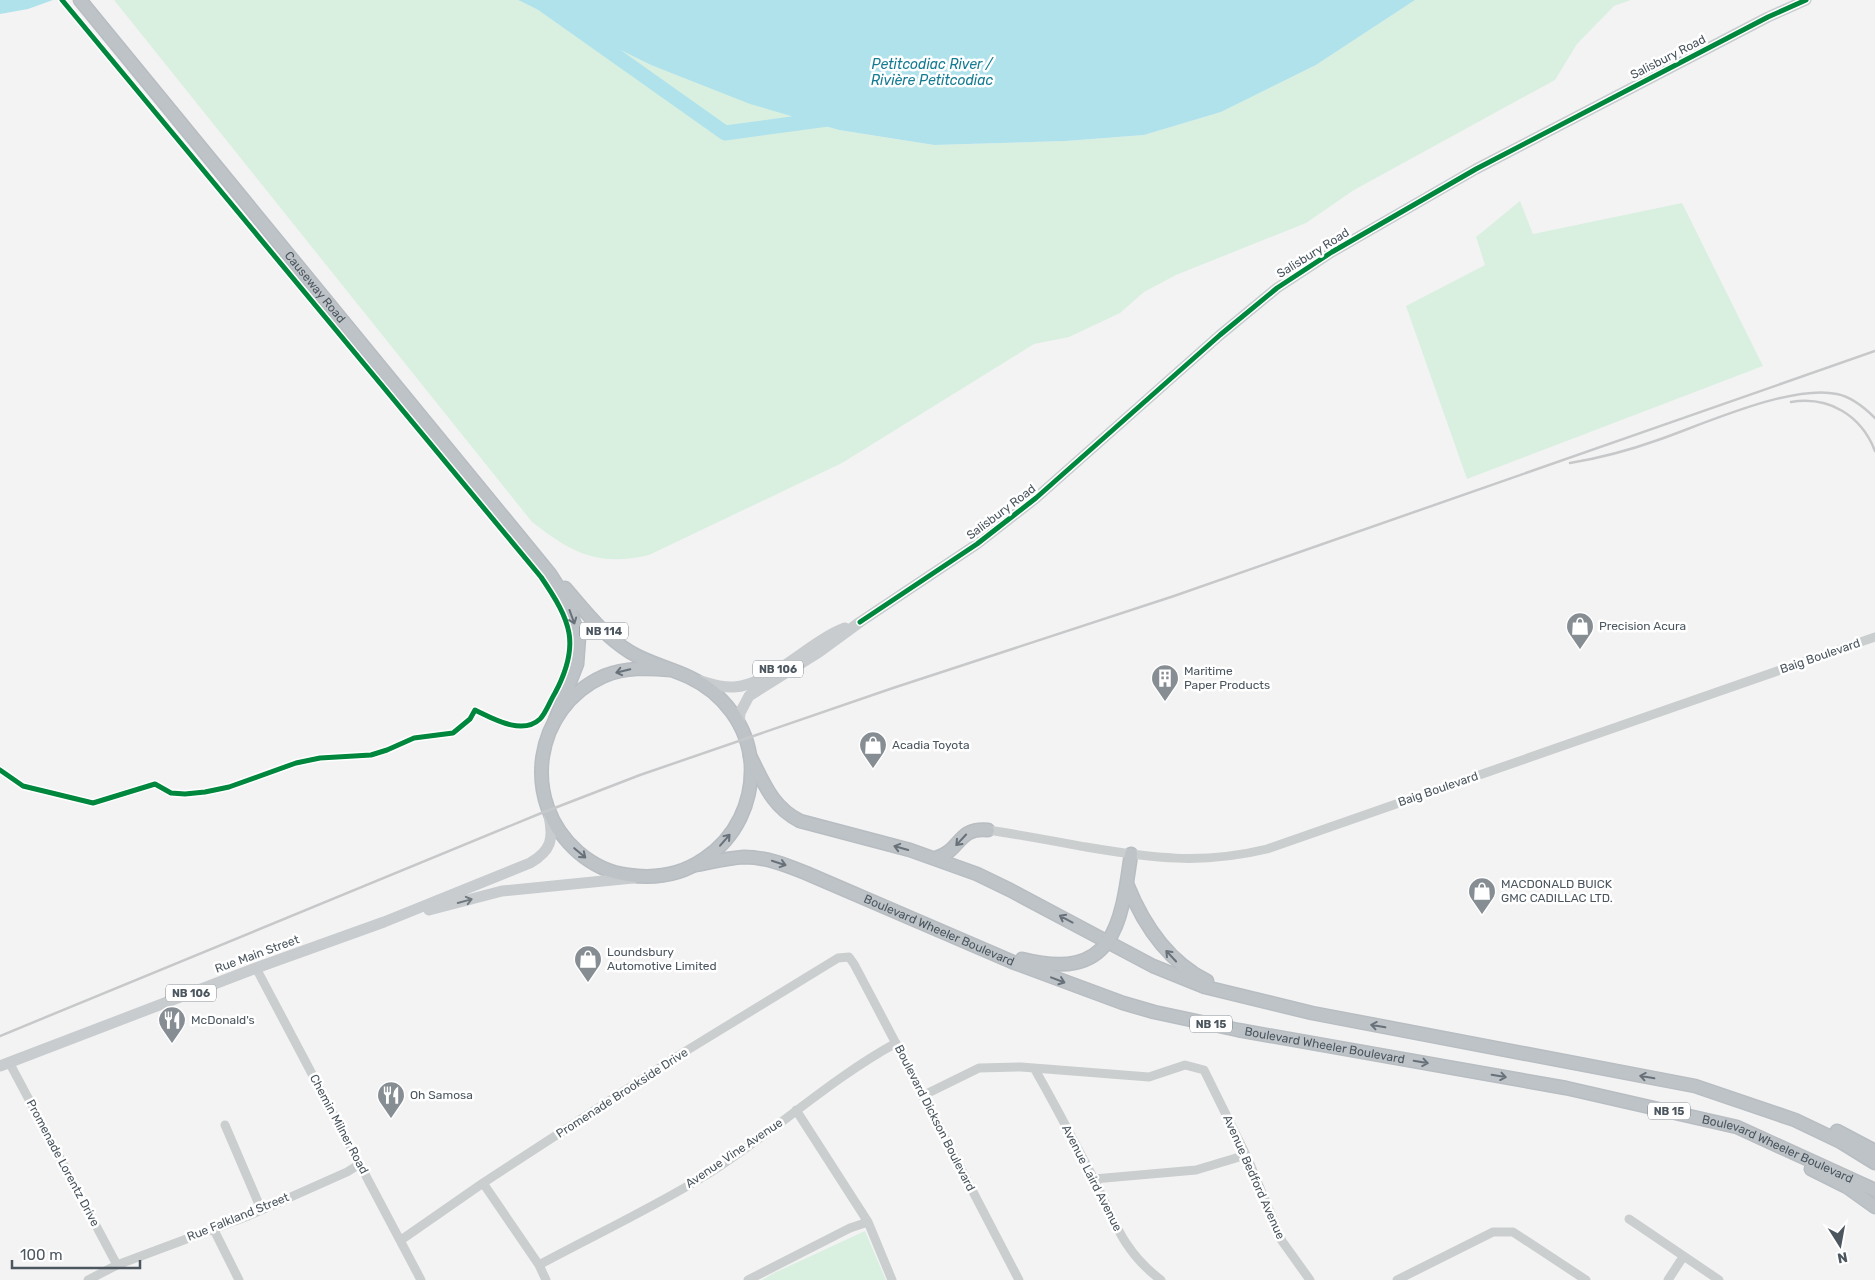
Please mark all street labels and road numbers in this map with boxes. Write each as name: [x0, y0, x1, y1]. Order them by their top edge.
street label: Salisbury Road: [1628, 32, 1708, 82]
street label: Salisbury Road: [1274, 225, 1352, 281]
street label: Causeway Road: [282, 248, 348, 326]
street label: Salisbury Road: [964, 482, 1038, 542]
road number: NB 114: [580, 622, 628, 640]
street label: Baig Boulevard: [1778, 636, 1862, 676]
road number: NB 106: [753, 661, 803, 678]
street label: Baig Boulevard: [1396, 769, 1480, 809]
street label: Boulevard Wheeler Boulevard: [862, 892, 1016, 969]
street label: Rue Main Street: [213, 932, 301, 976]
road number: NB 106: [166, 984, 216, 1001]
road number: NB 15: [1190, 1016, 1232, 1032]
street label: Boulevard Wheeler Boulevard: [1243, 1024, 1406, 1066]
street label: Boulevard Dickson Boulevard: [892, 1042, 978, 1194]
street label: Promenade Brookside Drive: [554, 1045, 691, 1141]
street label: Chemin Milner Road: [307, 1072, 371, 1176]
street label: Promenade Lorentz Drive: [24, 1097, 103, 1229]
road number: NB 15: [1648, 1102, 1690, 1120]
street label: Boulevard Wheeler Boulevard: [1701, 1112, 1855, 1186]
street label: Avenue Bedford Avenue: [1220, 1113, 1288, 1242]
street label: Avenue Vine Avenue: [683, 1115, 785, 1191]
street label: Avenue Laird Avenue: [1059, 1122, 1125, 1234]
street label: Rue Falkland Street: [185, 1190, 291, 1244]

